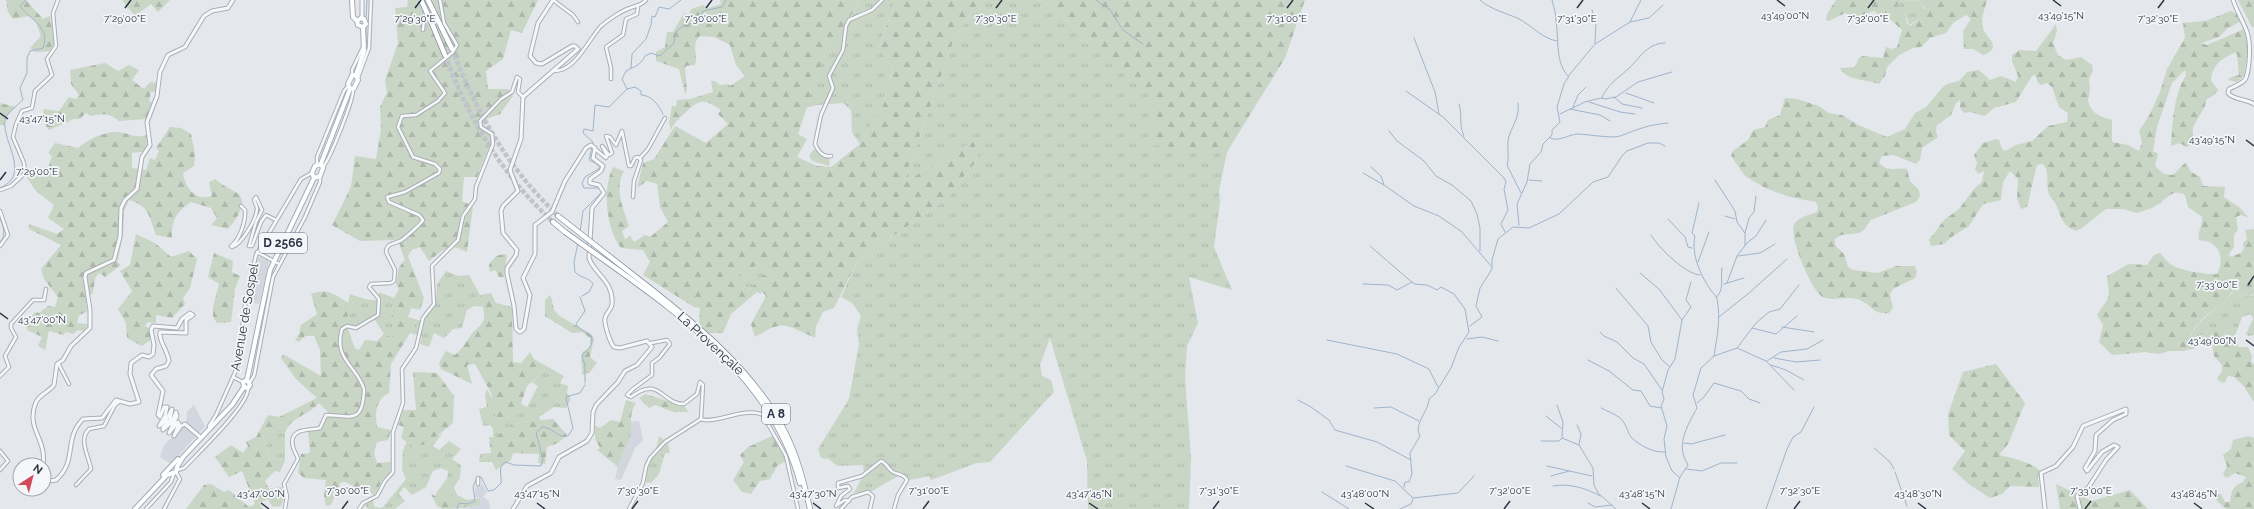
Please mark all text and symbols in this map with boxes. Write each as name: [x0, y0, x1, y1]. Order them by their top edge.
text: 43°49'00"N: [1761, 10, 1809, 21]
text: 43°49'15"N: [2038, 10, 2084, 21]
text: 7°29'00"E: [104, 13, 146, 24]
text: 7°29'30"E: [394, 13, 436, 24]
text: 7°30'00"E: [685, 13, 727, 24]
text: 7°30'30"E: [975, 13, 1017, 24]
text: 7°31'00"E: [1267, 13, 1307, 24]
text: 7°31'30"E: [1557, 13, 1597, 24]
text: 7°32'00"E: [1847, 13, 1889, 24]
text: 7°32'30"E: [2138, 13, 2178, 24]
text: 43°47'15"N: [19, 113, 65, 124]
text: 43°49'15"N: [2189, 134, 2235, 145]
text: 7°29'00"E: [16, 166, 58, 177]
road number: D 2566: [259, 233, 307, 253]
street label: Avenue de Sospel: [228, 262, 261, 372]
text: 7°33'00"E: [2196, 279, 2238, 290]
street label: La Provençale: [674, 309, 747, 378]
text: 43°47'00"N: [18, 314, 66, 325]
text: 43°49'00"N: [2188, 335, 2236, 346]
road number: A 8: [762, 404, 790, 424]
north arrow: [12, 457, 52, 497]
text: N: [30, 462, 45, 477]
text: 7°30'00"E: [327, 485, 369, 496]
text: 7°30'30"E: [617, 485, 659, 496]
text: 7°31'00"E: [909, 485, 949, 496]
text: 7°31'30"E: [1199, 485, 1239, 496]
text: 7°32'00"E: [1489, 485, 1531, 496]
text: 7°32'30"E: [1780, 485, 1820, 496]
text: 7°33'00"E: [2070, 485, 2112, 496]
text: 43°47'00"N: [237, 488, 285, 499]
text: 43°47'15"N: [514, 488, 560, 499]
text: 43°47'30"N: [789, 488, 837, 499]
text: 43°47'45"N: [1066, 488, 1112, 499]
text: 43°48'00"N: [1341, 488, 1389, 499]
text: 43°48'15"N: [1619, 488, 1665, 499]
text: 43°48'30"N: [1894, 488, 1942, 499]
text: 43°48'45"N: [2171, 488, 2217, 499]

